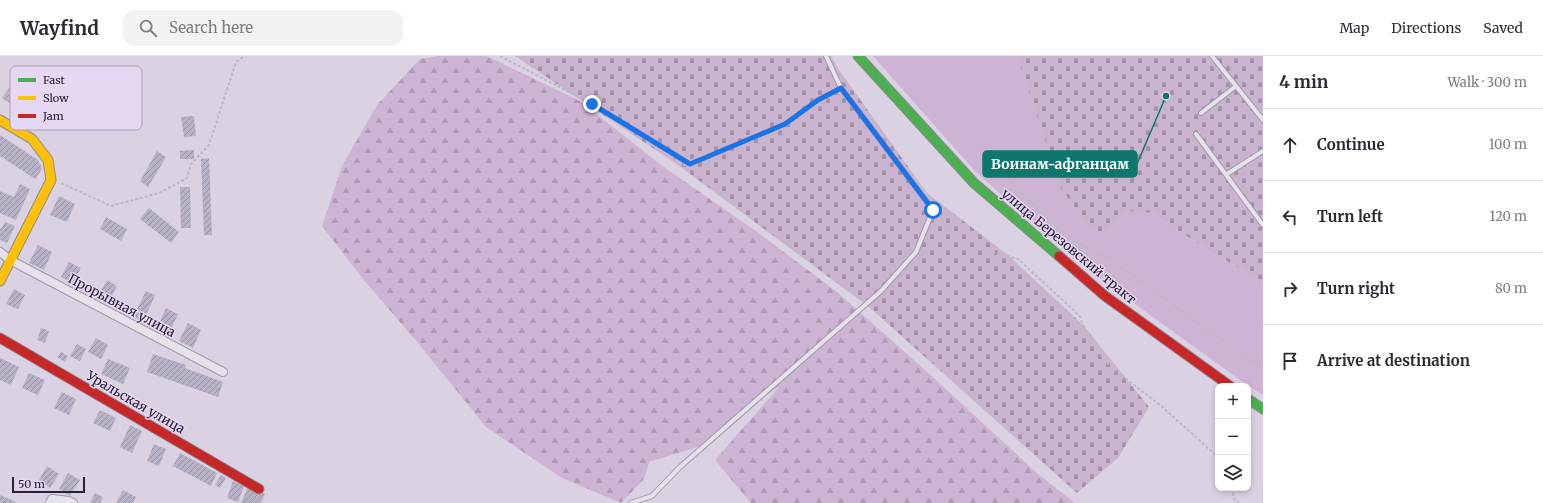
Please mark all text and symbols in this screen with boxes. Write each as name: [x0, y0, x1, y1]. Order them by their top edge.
search box: [123, 10, 403, 46]
text: Wayfind: [20, 16, 99, 40]
icon: search: [137, 17, 159, 39]
text: Search here: [169, 18, 253, 37]
text: Map: [1339, 19, 1369, 37]
text: Directions: [1391, 19, 1461, 37]
text: Saved: [1483, 19, 1523, 37]
legend: [10, 66, 142, 130]
text: 4 min: [1279, 71, 1328, 93]
text: Fast: [43, 73, 66, 87]
text: Walk · 300 m: [1447, 74, 1527, 91]
text: Slow: [43, 91, 69, 105]
route end: [583, 95, 601, 113]
text: Jam: [42, 109, 64, 123]
icon: ahead: [1279, 134, 1301, 156]
text: Continue: [1317, 135, 1385, 154]
text: 100 m: [1489, 136, 1527, 153]
callout: Воинам-афганцам: [983, 151, 1137, 177]
text: Воинам-афганцам: [991, 155, 1129, 173]
street label: улица Березовский тракт: [998, 185, 1140, 308]
route start: [924, 201, 942, 219]
icon: left: [1279, 206, 1301, 228]
text: Turn left: [1317, 207, 1383, 226]
text: 120 m: [1489, 208, 1527, 225]
street label: Прорывная улица: [65, 270, 178, 341]
icon: right: [1279, 278, 1301, 300]
text: Turn right: [1317, 279, 1395, 298]
text: 80 m: [1495, 280, 1527, 297]
icon: arrive: [1279, 350, 1301, 372]
text: Arrive at destination: [1317, 351, 1470, 370]
street label: Уральская улица: [83, 367, 188, 438]
map controls: [1215, 383, 1251, 491]
button: +: [1215, 383, 1251, 419]
button: −: [1215, 419, 1251, 455]
button: layers: [1215, 455, 1251, 491]
scale bar: [12, 475, 85, 494]
text: 50 m: [18, 477, 45, 491]

